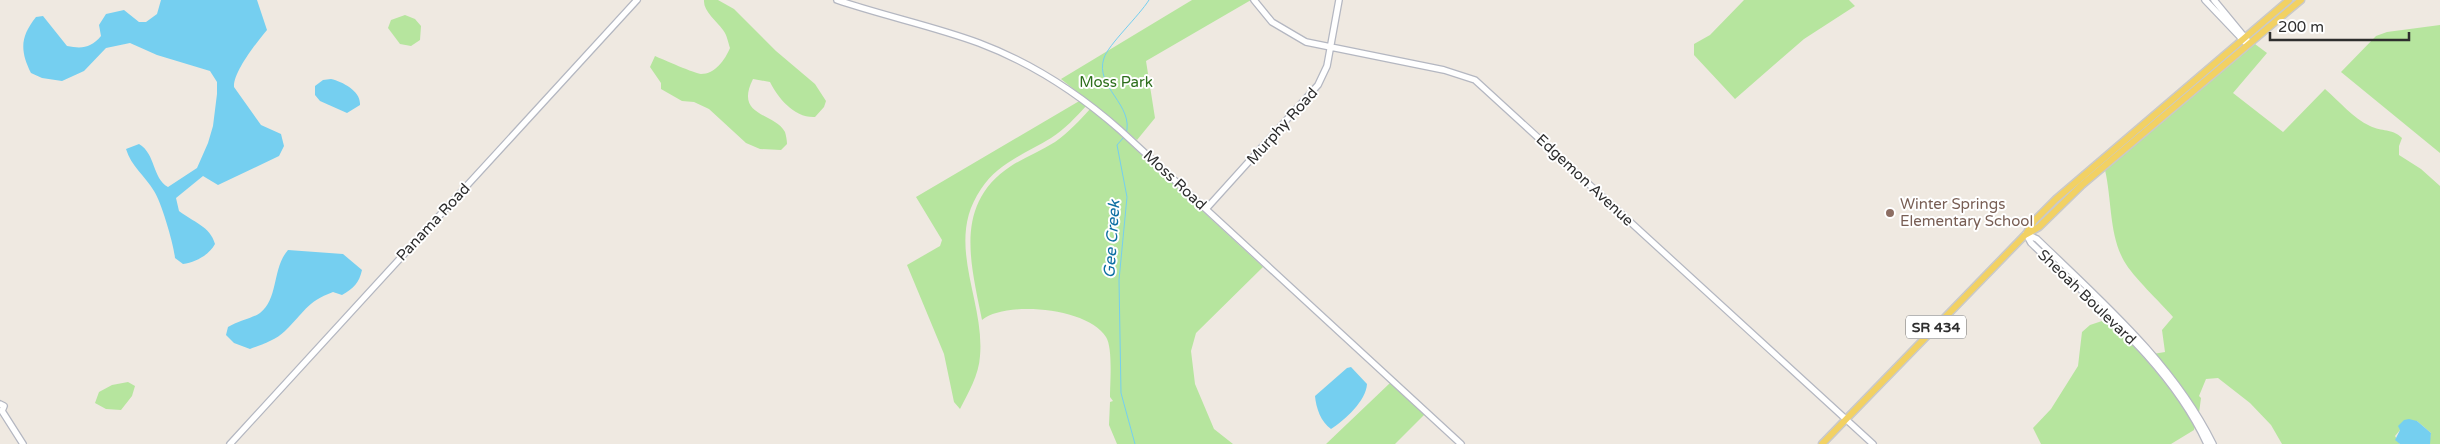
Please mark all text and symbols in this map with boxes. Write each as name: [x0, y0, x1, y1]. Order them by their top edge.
scale bar: [2270, 10, 2409, 42]
text: 200 m: [2278, 18, 2324, 36]
park label: Moss Park: [1079, 73, 1153, 91]
street label: Murphy Road: [1243, 84, 1321, 168]
street label: Edgemon Avenue: [1533, 130, 1637, 230]
street label: Moss Road: [1140, 146, 1210, 214]
street label: Panama Road: [392, 179, 474, 265]
place label: Winter Springs Elementary School: [1900, 195, 2033, 230]
water label: Gee Creek: [1099, 198, 1125, 279]
marker: Winter Springs Elementary School: [1884, 207, 1896, 219]
street label: Sheoah Boulevard: [2034, 246, 2140, 348]
road number: SR 434: [1906, 316, 1966, 338]

